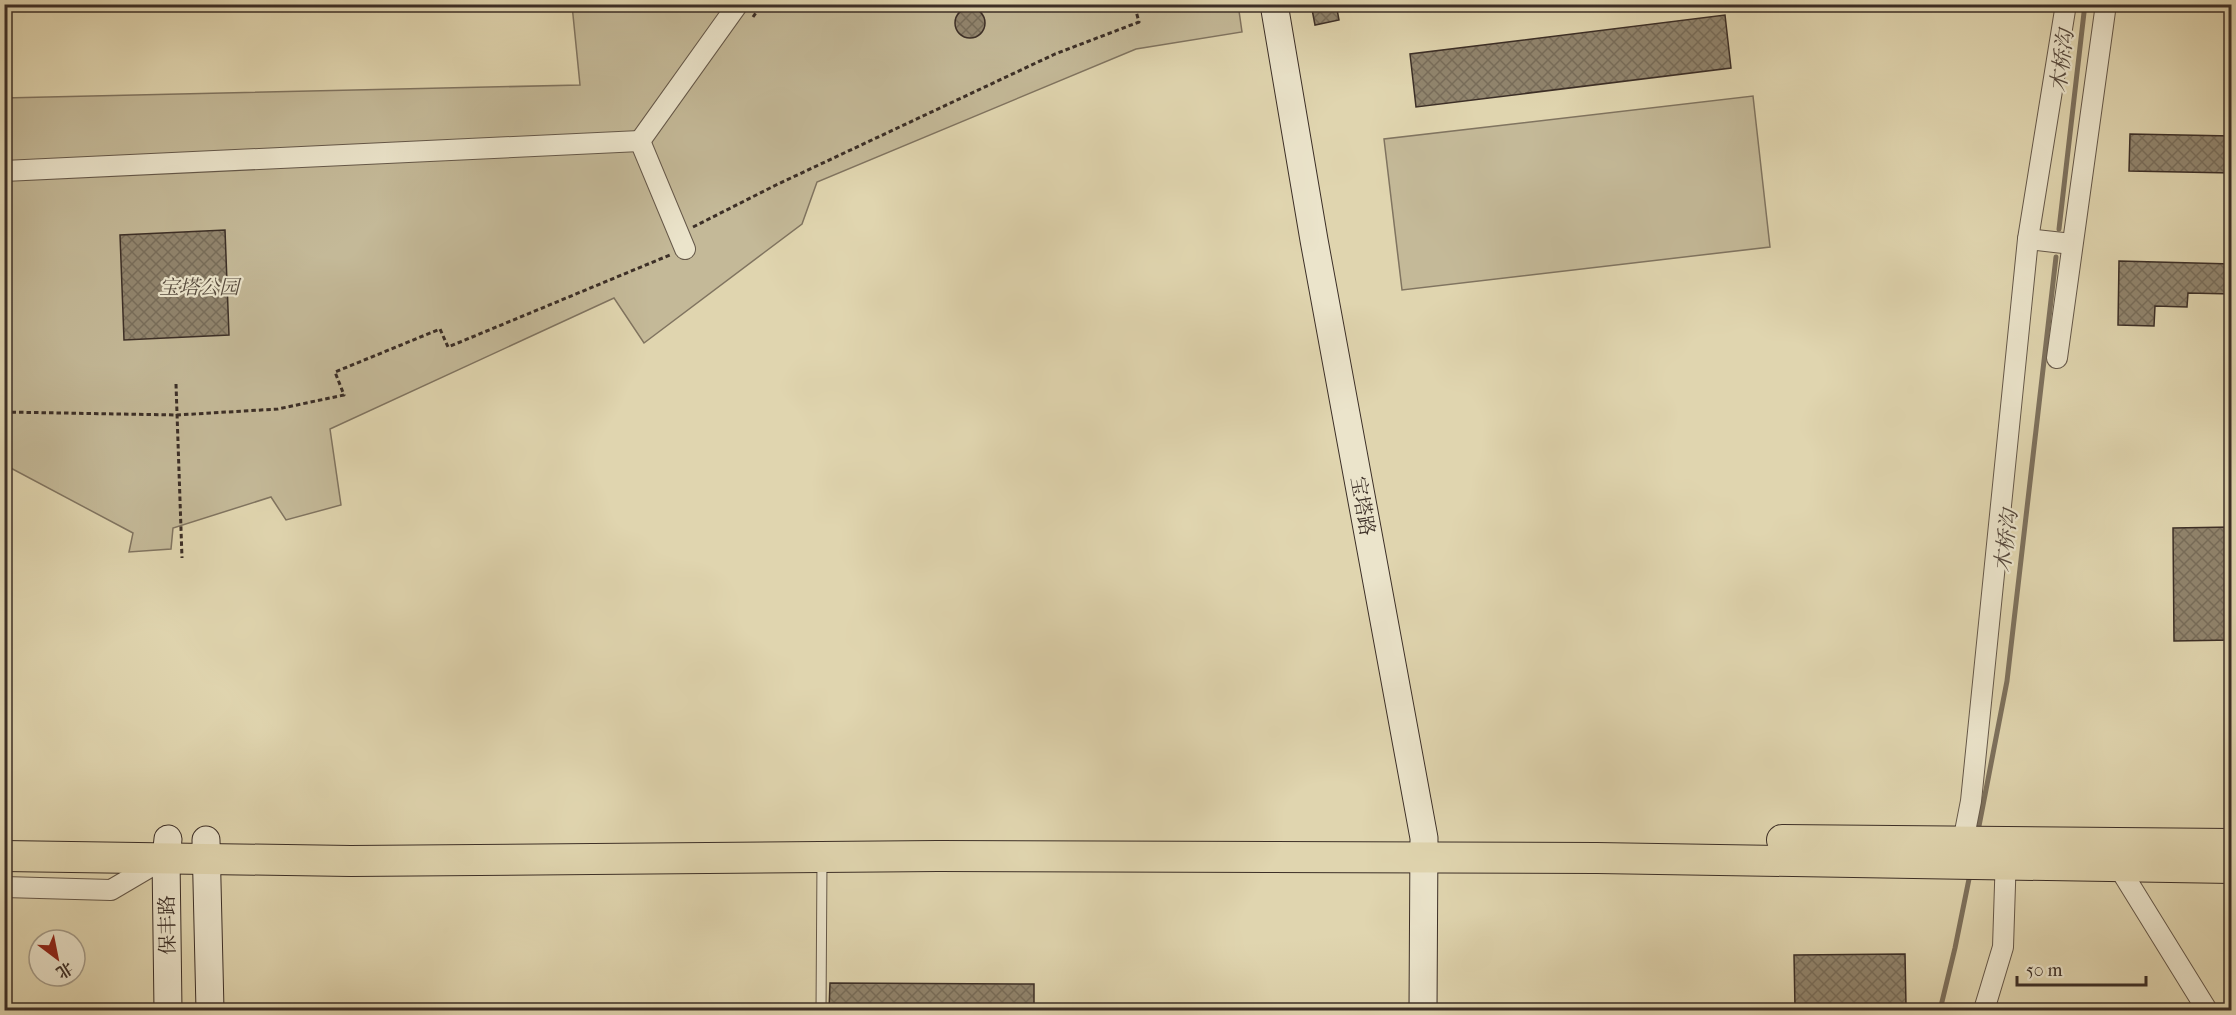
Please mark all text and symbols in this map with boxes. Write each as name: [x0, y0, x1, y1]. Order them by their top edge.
water label: 木桥沟: [2046, 25, 2078, 94]
park label: 宝塔公园: [159, 276, 242, 299]
street label: 宝塔路: [1346, 475, 1379, 538]
water label: 木桥沟: [1990, 505, 2022, 574]
street label: 保丰路: [155, 895, 180, 955]
north arrow: [27, 928, 87, 988]
scale bar: [2017, 949, 2146, 987]
text: 北: [53, 958, 77, 983]
text: 50 m: [2026, 960, 2063, 981]

